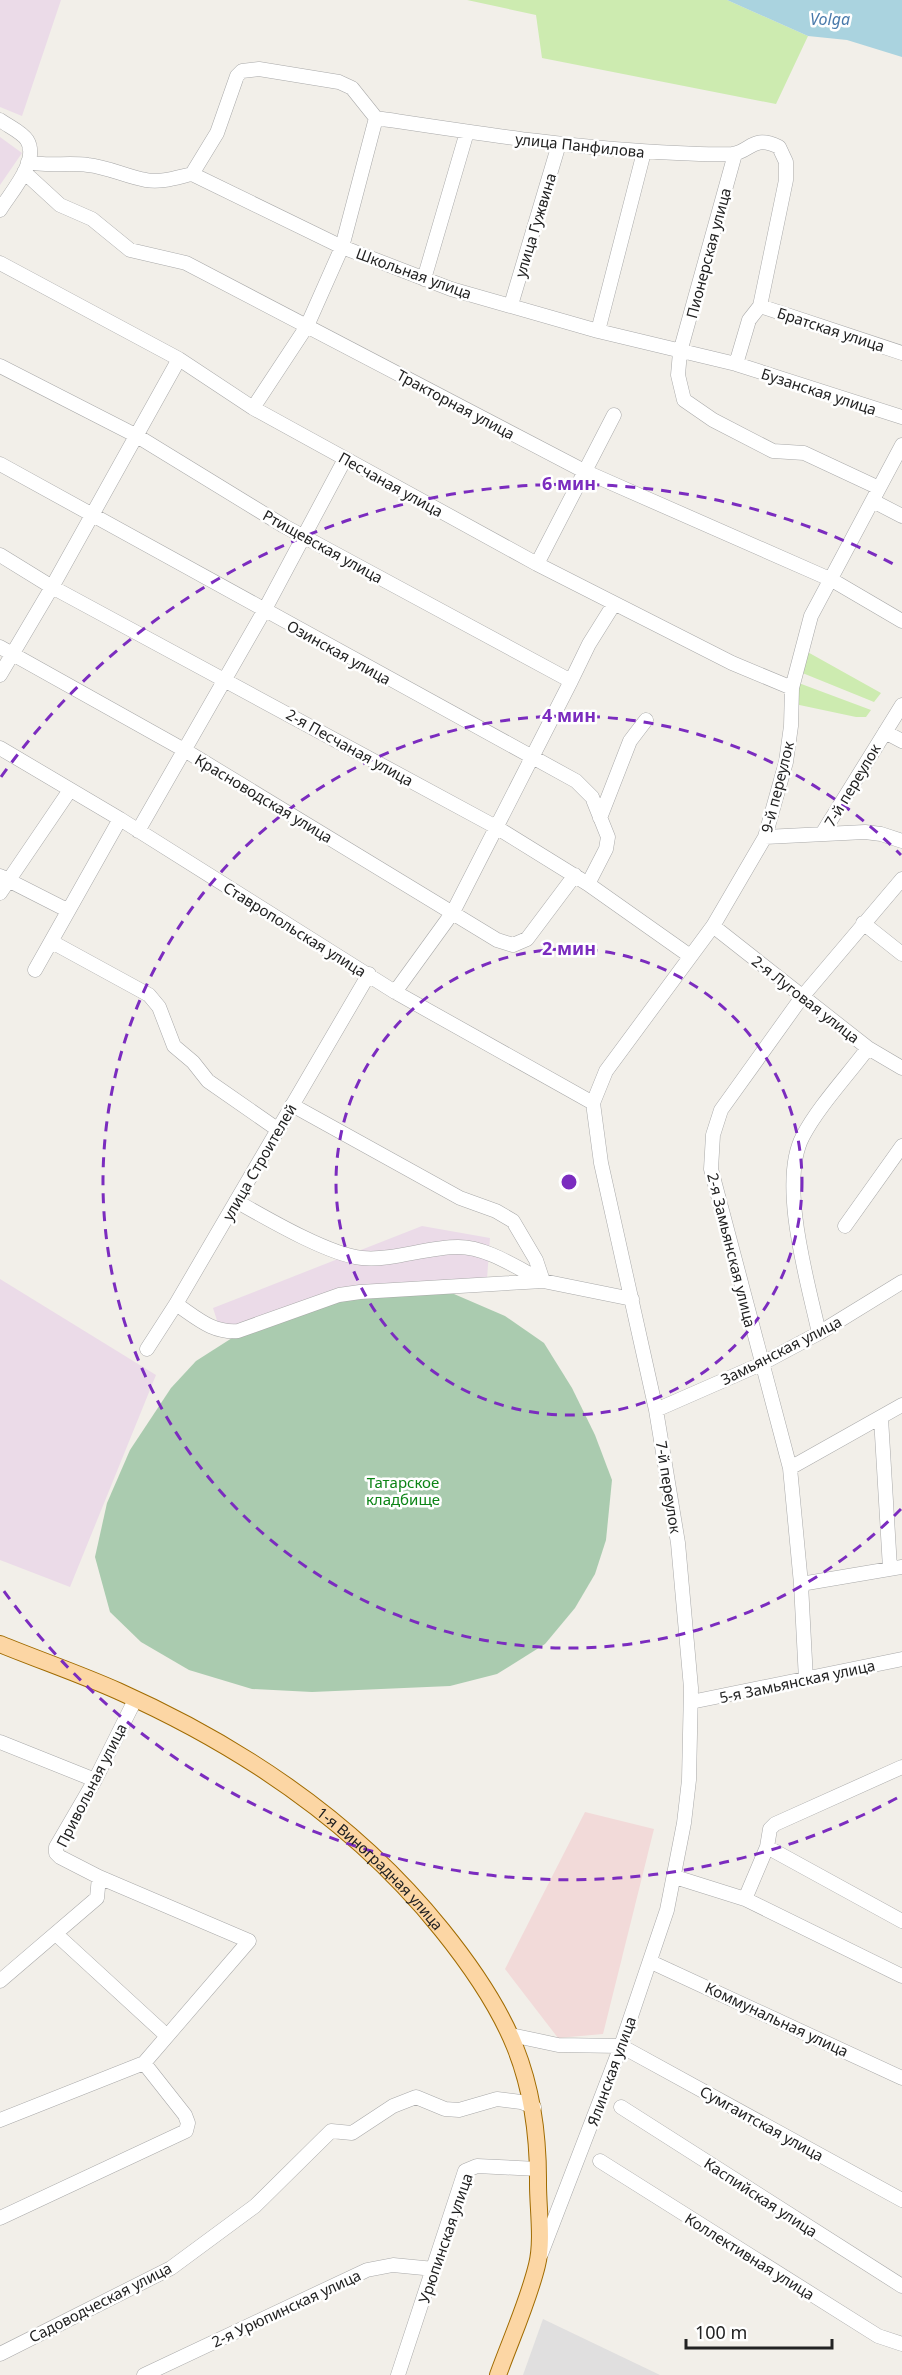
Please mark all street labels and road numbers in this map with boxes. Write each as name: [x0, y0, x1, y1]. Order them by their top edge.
street label: улица Панфилова: [514, 128, 646, 162]
street label: улица Гужвина: [510, 170, 560, 280]
street label: Пионерская улица: [681, 186, 735, 320]
street label: Школьная улица: [353, 243, 475, 303]
street label: Братская улица: [775, 302, 887, 356]
street label: Бузанская улица: [759, 363, 879, 419]
street label: Тракторная улица: [394, 364, 518, 444]
street label: Песчаная улица: [335, 447, 447, 521]
street label: Ртищевская улица: [260, 505, 386, 587]
street label: Озинская улица: [284, 615, 394, 689]
street label: 2-я Песчаная улица: [283, 704, 417, 790]
street label: 9-й переулок: [756, 739, 798, 835]
street label: 7-й переулок: [819, 740, 885, 830]
street label: Красноводская улица: [191, 749, 337, 847]
street label: Ставропольская улица: [220, 877, 370, 981]
street label: 2-я Луговая улица: [748, 951, 864, 1047]
street label: улица Строителей: [217, 1100, 301, 1224]
street label: 2-я Замьянская улица: [703, 1171, 761, 1329]
street label: Замьянская улица: [717, 1311, 845, 1389]
street label: 7-й переулок: [652, 1439, 686, 1535]
street label: 5-я Замьянская улица: [717, 1655, 877, 1707]
street label: Привольная улица: [51, 1720, 131, 1850]
street label: 1-я Виноградная улица: [313, 1802, 448, 1934]
street label: Коммунальная улица: [702, 1977, 852, 2061]
street label: Ялинская улица: [582, 2013, 640, 2129]
street label: Сумгаитская улица: [697, 2081, 827, 2165]
street label: Каспийская улица: [701, 2153, 821, 2241]
street label: Урюпинская улица: [413, 2170, 477, 2306]
street label: Коллективная улица: [681, 2208, 819, 2304]
street label: Садоводческая улица: [25, 2257, 175, 2347]
street label: 2-я Урюпинская улица: [208, 2265, 364, 2351]

